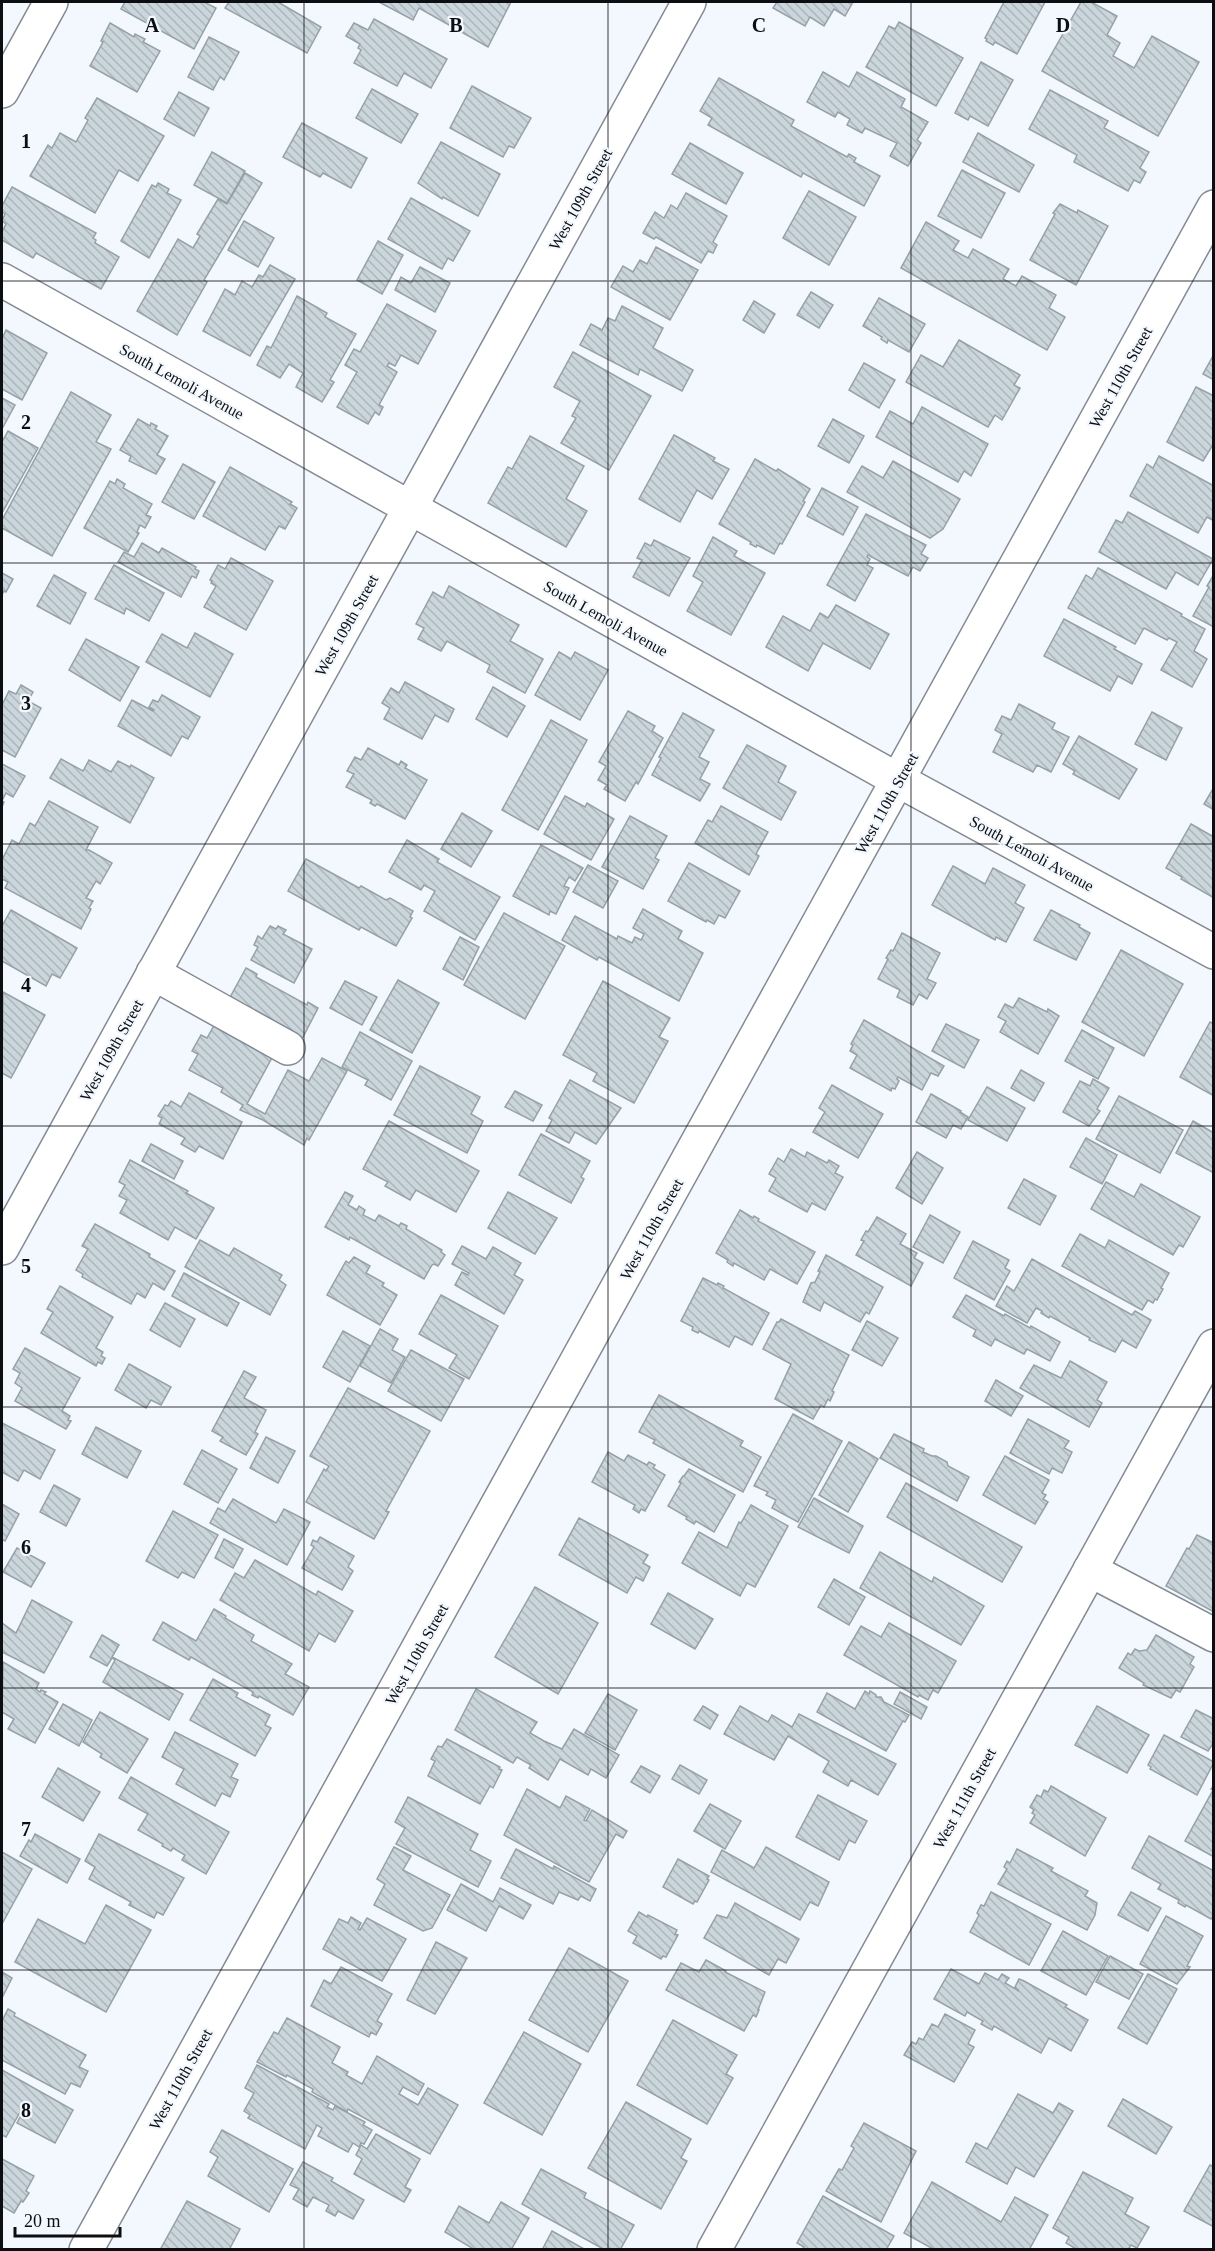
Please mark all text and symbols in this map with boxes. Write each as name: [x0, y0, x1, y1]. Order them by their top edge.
text: A: [145, 14, 160, 36]
text: B: [449, 14, 463, 36]
text: C: [752, 14, 766, 36]
text: D: [1056, 14, 1070, 36]
text: 1: [21, 130, 31, 152]
street label: West 109th Street: [546, 145, 616, 253]
street label: West 110th Street: [1086, 323, 1155, 431]
street label: South Lemoli Avenue: [117, 340, 247, 423]
text: 2: [21, 411, 31, 433]
street label: West 109th Street: [312, 571, 382, 679]
street label: South Lemoli Avenue: [541, 577, 671, 660]
text: 3: [21, 692, 31, 714]
street label: West 110th Street: [852, 749, 921, 857]
street label: South Lemoli Avenue: [967, 812, 1097, 895]
text: 4: [21, 974, 31, 996]
street label: West 109th Street: [77, 996, 147, 1104]
street label: West 110th Street: [617, 1175, 686, 1283]
text: 5: [21, 1255, 31, 1277]
text: 6: [21, 1536, 31, 1558]
street label: West 110th Street: [382, 1600, 451, 1708]
street label: West 111th Street: [930, 1745, 999, 1851]
text: 7: [21, 1818, 31, 1840]
street label: West 110th Street: [146, 2025, 215, 2133]
text: 8: [21, 2099, 31, 2121]
scale bar: [15, 2200, 120, 2238]
text: 20 m: [24, 2211, 61, 2231]

